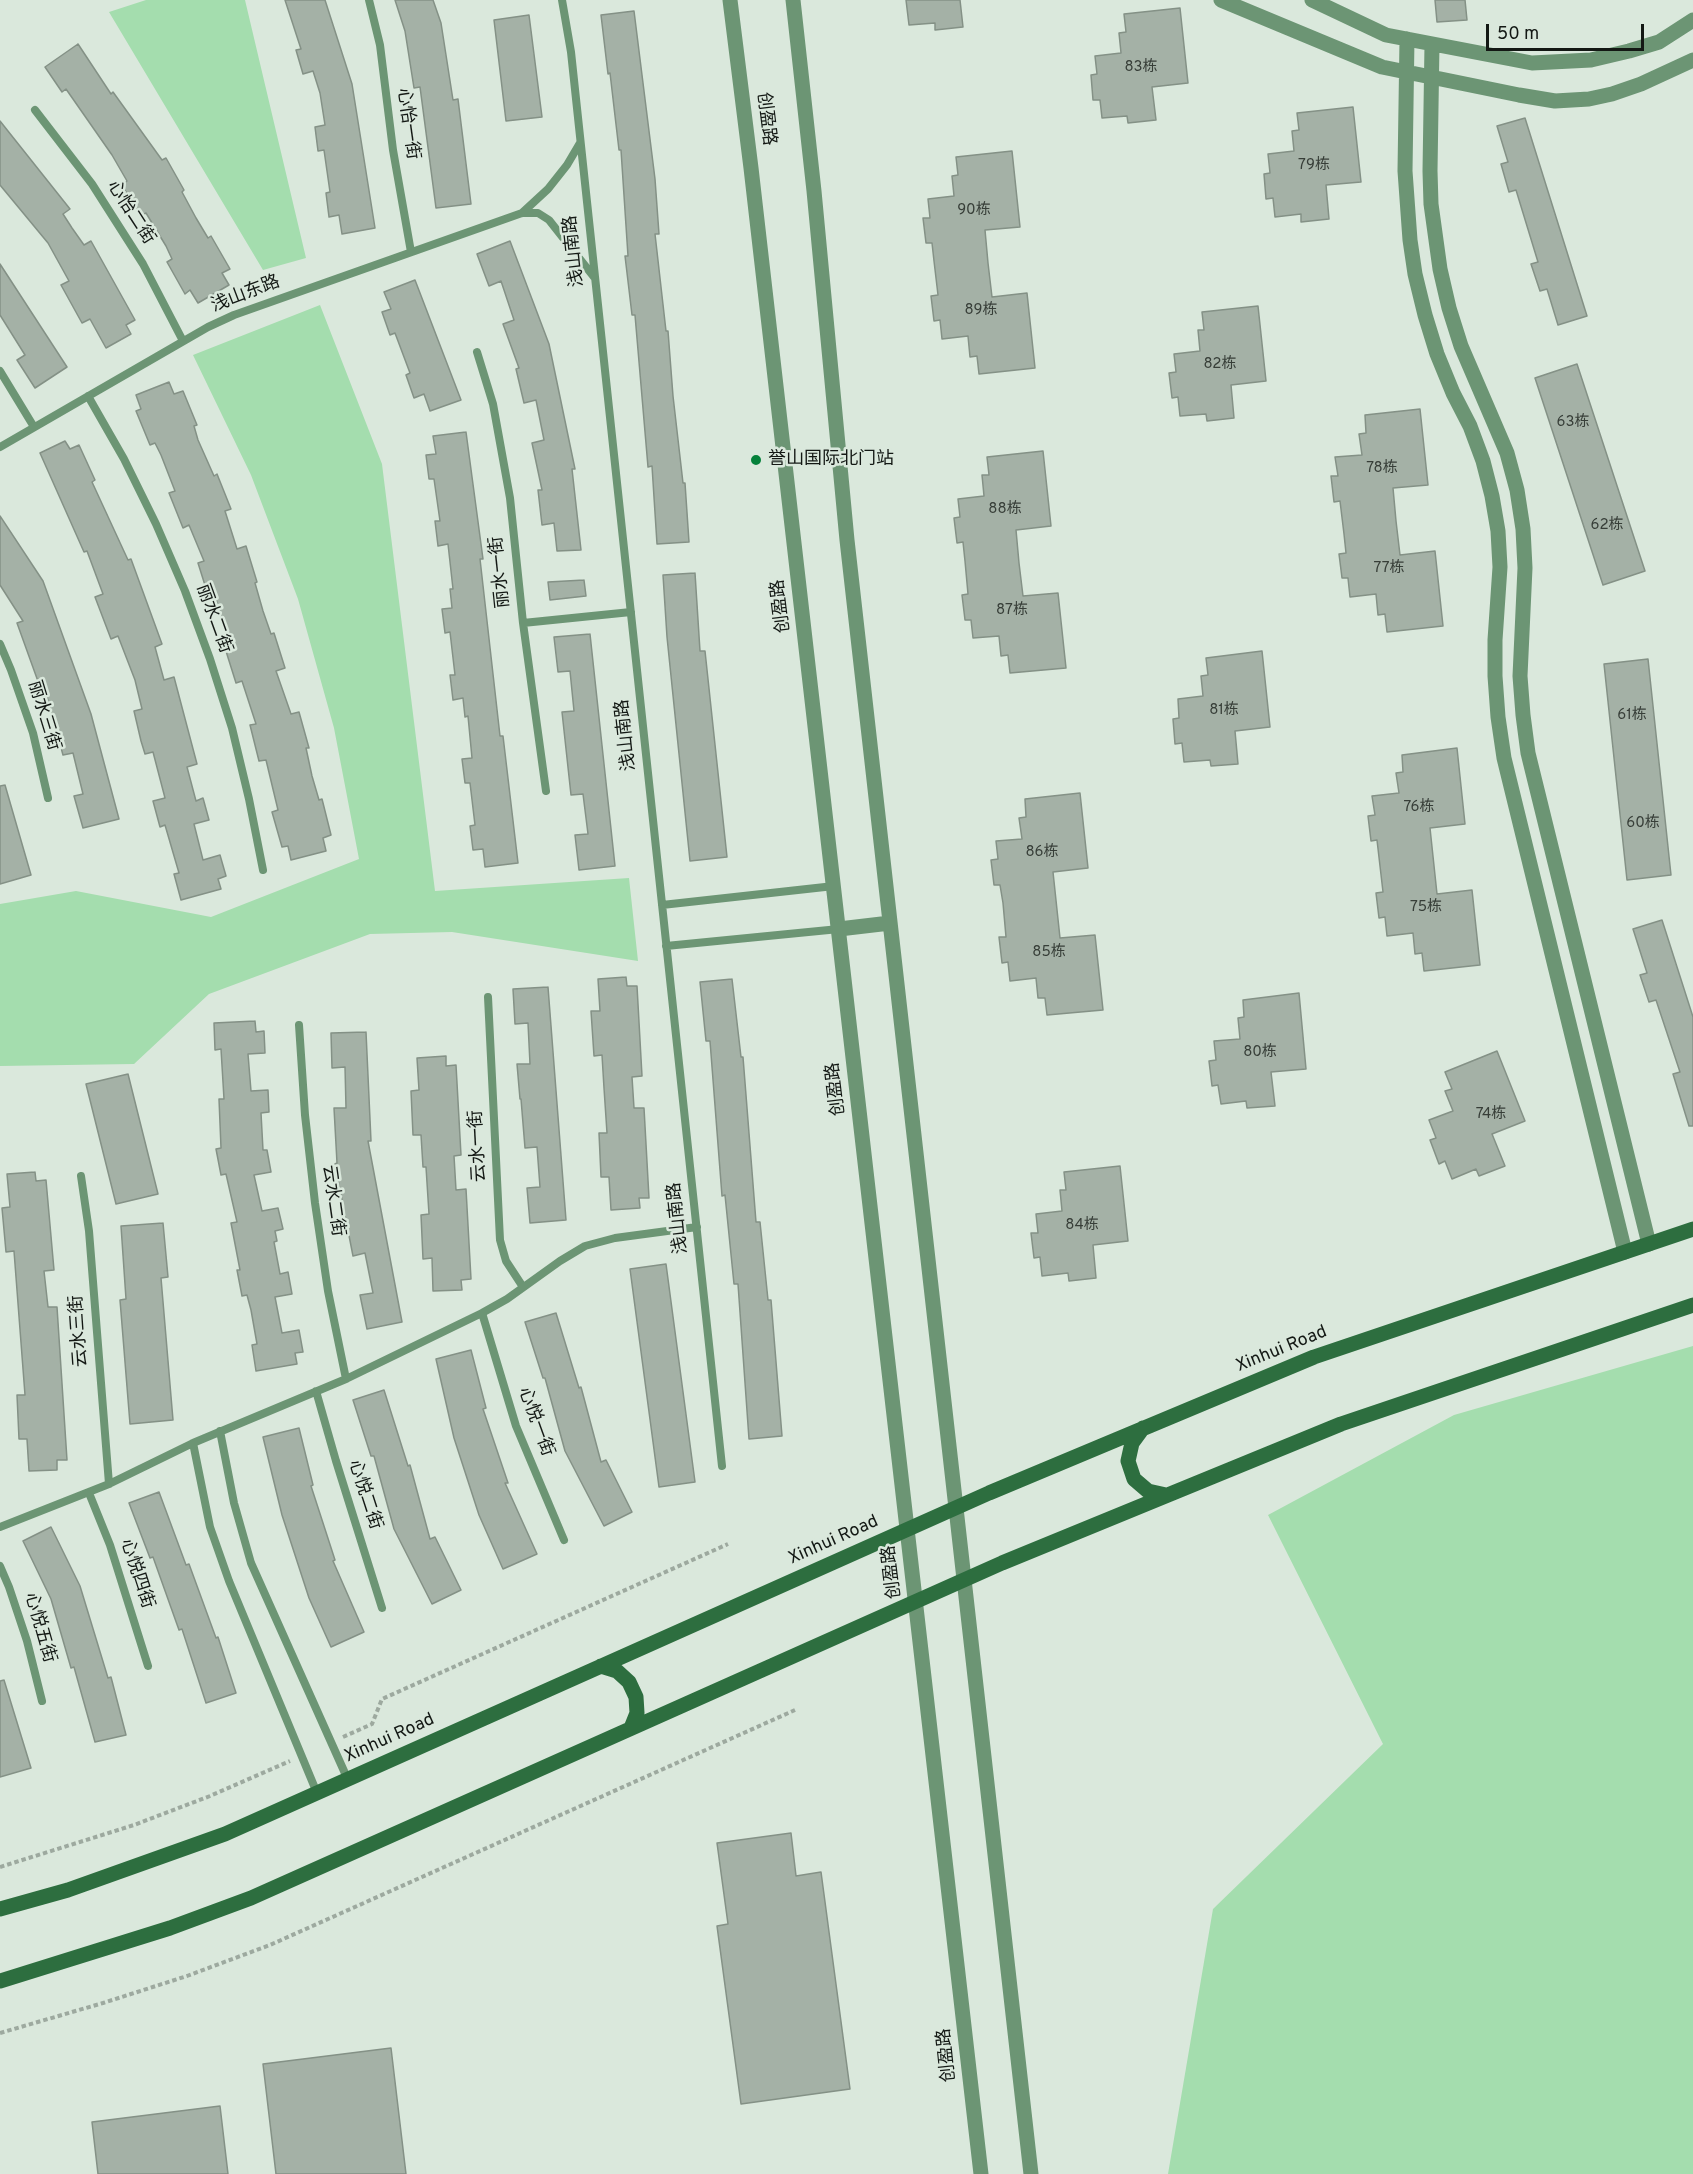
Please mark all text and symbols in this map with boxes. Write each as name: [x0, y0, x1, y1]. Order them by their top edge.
scale bar: [1489, 12, 1646, 50]
text: 50 m: [1497, 23, 1539, 46]
house number: 83栋: [1124, 59, 1158, 77]
street label: 心怡一街: [391, 87, 423, 161]
street label: 创盈路: [751, 91, 779, 147]
house number: 79栋: [1298, 157, 1330, 175]
street label: 心怡二街: [101, 177, 159, 249]
house number: 90栋: [957, 202, 991, 220]
street label: 浅山南路: [560, 214, 590, 288]
street label: 浅山东路: [209, 272, 283, 318]
house number: 89栋: [965, 302, 997, 320]
house number: 82栋: [1203, 356, 1237, 374]
house number: 63栋: [1557, 414, 1589, 432]
place label: 誉山国际北门站: [768, 449, 894, 471]
marker: 誉山国际北门站: [749, 453, 763, 467]
house number: 78栋: [1366, 460, 1398, 478]
house number: 88栋: [988, 501, 1022, 519]
house number: 62栋: [1590, 517, 1624, 535]
street label: 丽水一街: [486, 535, 516, 609]
house number: 77栋: [1373, 560, 1405, 578]
street label: 创盈路: [768, 578, 796, 634]
street label: 丽水二街: [191, 581, 235, 657]
house number: 87栋: [996, 602, 1028, 620]
street label: 丽水三街: [22, 678, 64, 754]
street label: 浅山南路: [612, 698, 642, 772]
house number: 81栋: [1209, 702, 1239, 720]
house number: 61栋: [1617, 707, 1647, 725]
house number: 76栋: [1403, 799, 1435, 817]
house number: 60栋: [1626, 815, 1660, 833]
house number: 86栋: [1025, 844, 1059, 862]
house number: 75栋: [1410, 899, 1442, 917]
house number: 85栋: [1032, 944, 1066, 962]
house number: 80栋: [1243, 1044, 1277, 1062]
street label: 创盈路: [823, 1061, 851, 1117]
house number: 74栋: [1476, 1106, 1506, 1124]
street label: 云水一街: [466, 1109, 492, 1183]
street label: 云水二街: [316, 1164, 348, 1238]
street label: 浅山南路: [664, 1181, 694, 1255]
house number: 84栋: [1065, 1217, 1099, 1235]
street label: 云水三街: [67, 1294, 93, 1368]
street label: Xinhui Road: [1233, 1322, 1331, 1378]
street label: 心悦一街: [513, 1384, 557, 1460]
street label: 心悦二街: [343, 1457, 385, 1533]
street label: Xinhui Road: [786, 1512, 882, 1570]
street label: 心悦四街: [115, 1536, 157, 1612]
street label: 创盈路: [879, 1544, 907, 1600]
street label: 心悦五街: [19, 1590, 59, 1666]
street label: Xinhui Road: [342, 1710, 438, 1768]
street label: 创盈路: [934, 2027, 962, 2083]

